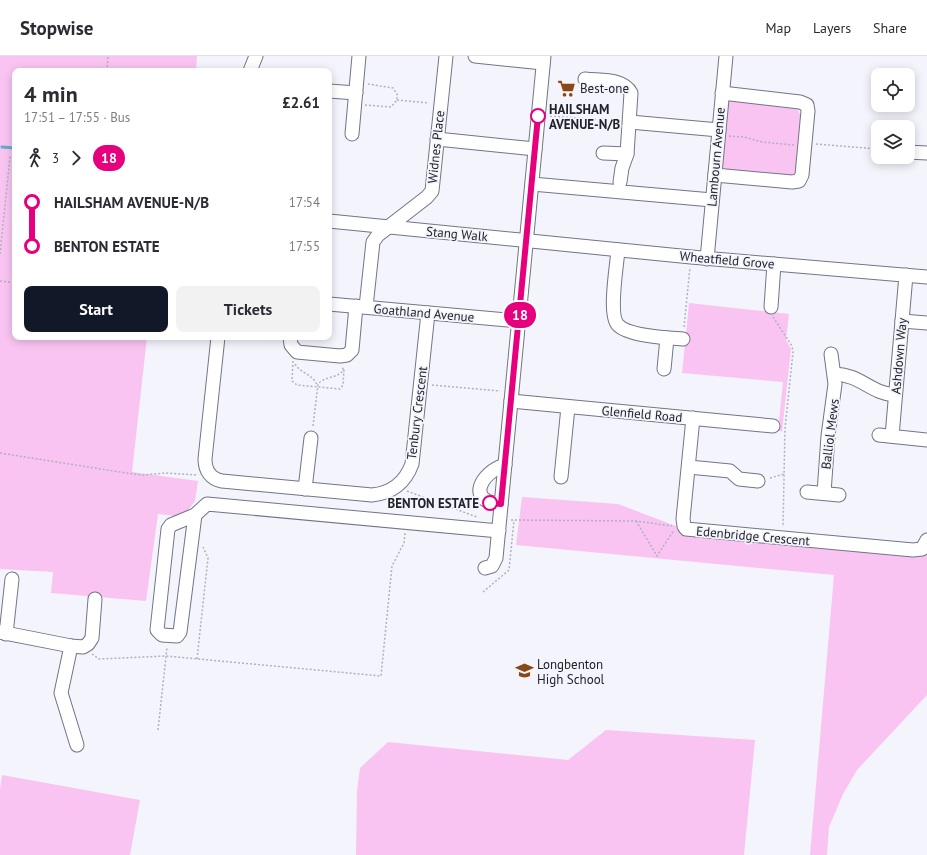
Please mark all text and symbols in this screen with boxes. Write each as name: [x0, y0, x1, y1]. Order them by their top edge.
text: Stopwise: [20, 16, 93, 40]
text: Map: [765, 19, 791, 37]
text: Layers: [813, 19, 851, 37]
text: Share: [873, 19, 907, 37]
map controls: [871, 68, 915, 164]
button: locate: [871, 68, 915, 112]
supermarket icon: Best-one: [557, 78, 577, 98]
text: 4 min: [24, 80, 78, 108]
place label: Best-one: [580, 80, 629, 97]
text: £2.61: [282, 93, 320, 112]
place label: HAILSHAM AVENUE-N/B: [549, 101, 621, 133]
street label: Lambourn Avenue: [703, 107, 729, 207]
marker: HAILSHAM AVENUE-N/B: [530, 108, 546, 124]
text: 17:51 – 17:55 · Bus: [24, 109, 130, 126]
street label: Widnes Place: [424, 110, 448, 184]
button: layers: [871, 120, 915, 164]
icon: walk: [24, 147, 46, 169]
icon: forward: [65, 147, 87, 169]
text: 18: [101, 149, 117, 167]
text: 3: [52, 150, 59, 167]
text: HAILSHAM AVENUE-N/B: [54, 193, 209, 212]
text: 17:54: [289, 194, 320, 211]
street label: Stang Walk: [425, 223, 489, 245]
text: BENTON ESTATE: [54, 237, 160, 256]
text: 17:55: [289, 238, 320, 255]
street label: Wheatfield Grove: [679, 247, 775, 273]
button: Start: [24, 286, 168, 332]
button: Tickets: [176, 286, 320, 332]
street label: Goathland Avenue: [373, 300, 475, 326]
line badge: 18: [502, 302, 538, 328]
text: 18: [512, 306, 528, 324]
street label: Ashdown Way: [887, 317, 911, 395]
street label: Tenbury Crescent: [403, 365, 431, 461]
street label: Balliol Mews: [817, 398, 843, 470]
street label: Glenfield Road: [601, 402, 683, 426]
place label: BENTON ESTATE: [388, 495, 479, 512]
marker: BENTON ESTATE: [482, 495, 498, 511]
street label: Edenbridge Crescent: [695, 523, 811, 549]
place label: Longbenton High School: [537, 656, 605, 688]
school or university icon: Longbenton High School: [514, 661, 534, 681]

